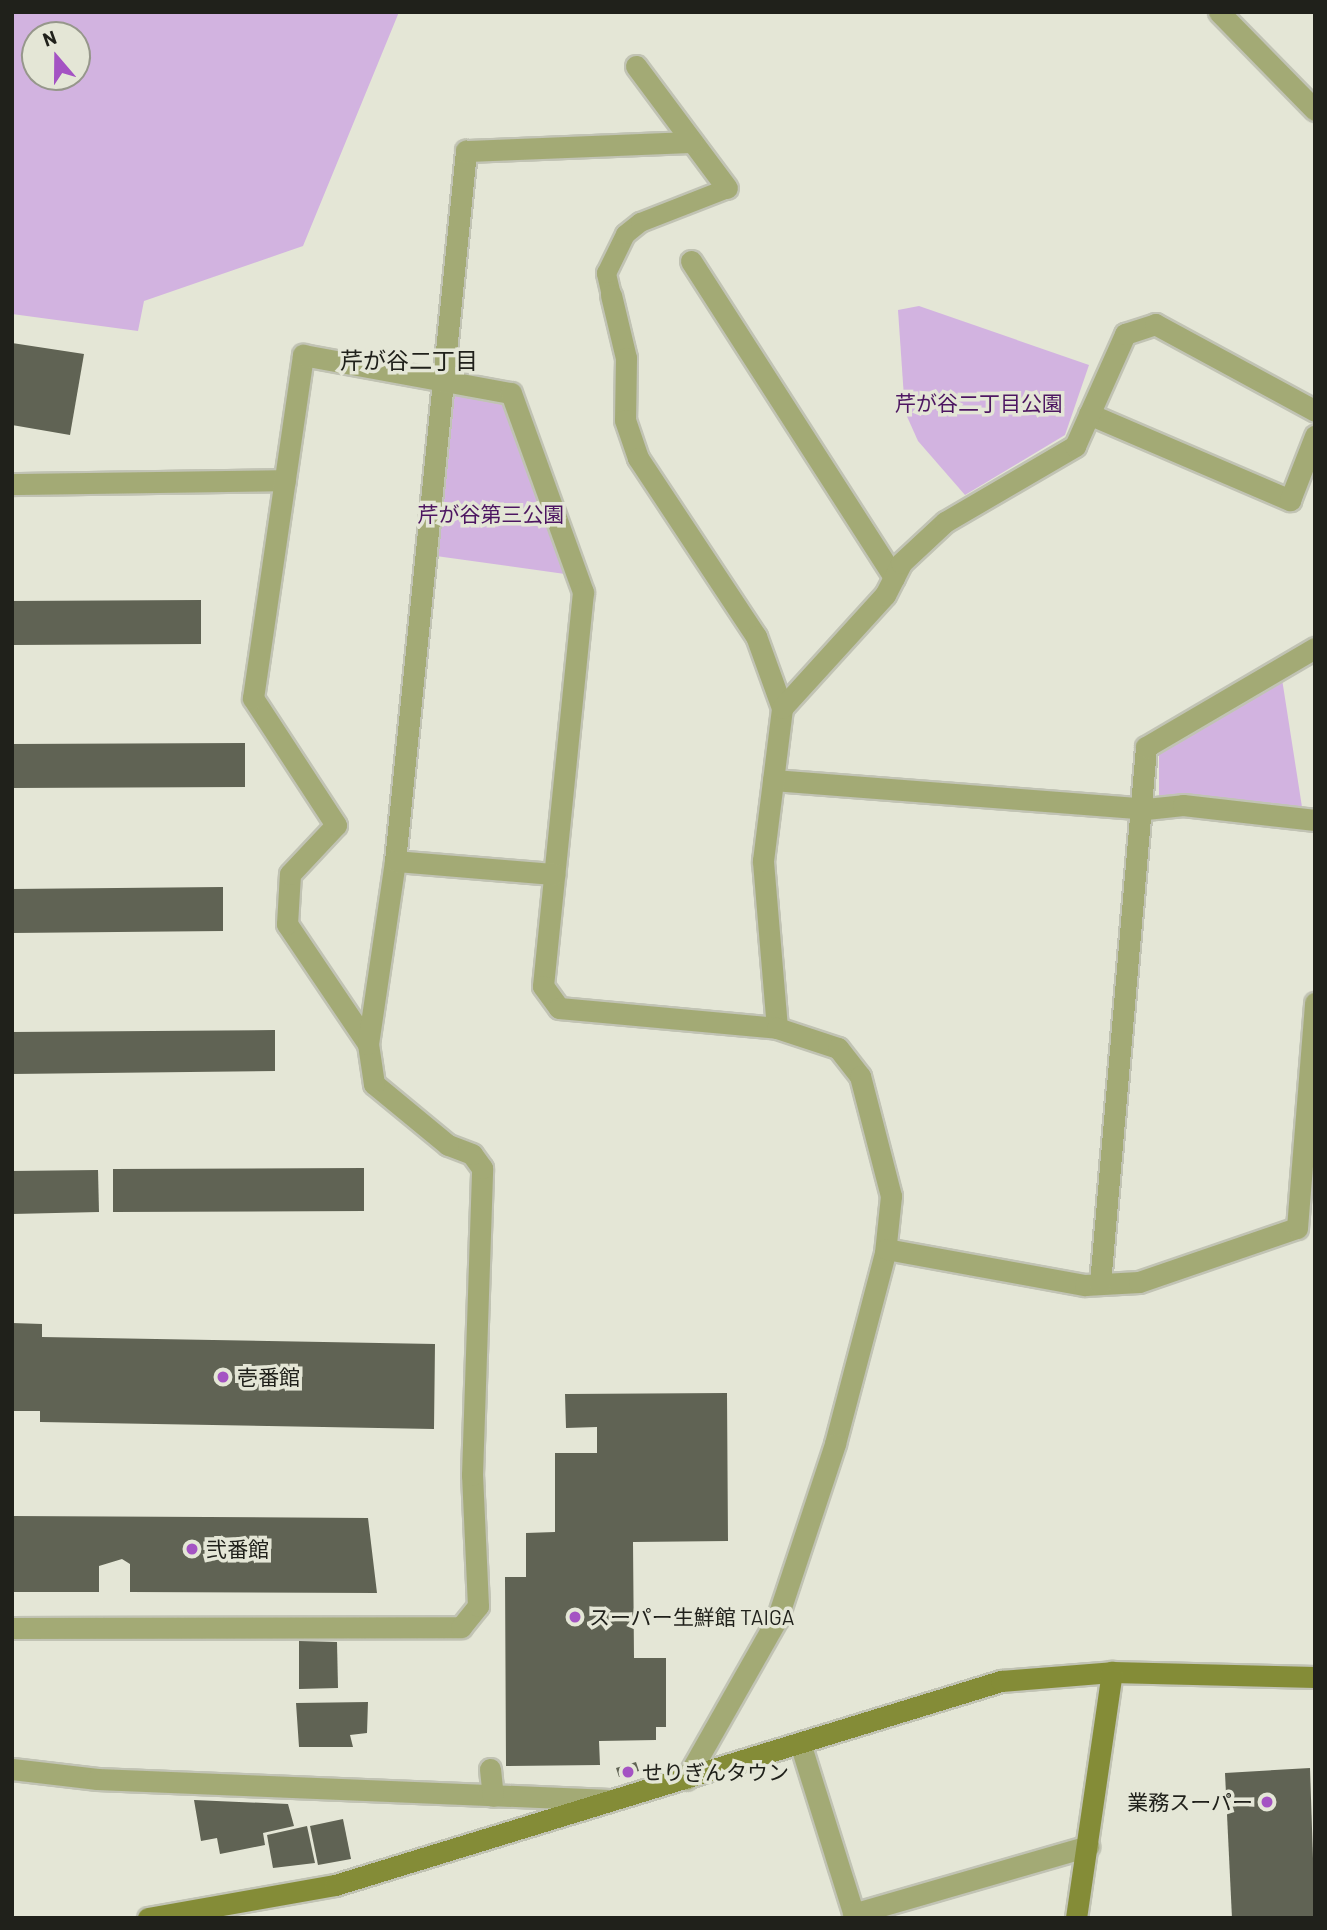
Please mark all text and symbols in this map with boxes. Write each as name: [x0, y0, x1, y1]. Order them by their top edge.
north arrow: [21, 21, 91, 91]
text: N: [39, 25, 59, 51]
district label: 芹が谷二丁目: [340, 346, 478, 374]
park label: 芹が谷二丁目公園: [895, 390, 1063, 416]
park label: 芹が谷第三公園: [418, 501, 564, 527]
place label: 壱番館: [237, 1364, 300, 1390]
marker: 壱番館: [215, 1369, 231, 1385]
place label: 弐番館: [206, 1536, 269, 1562]
marker: 弐番館: [184, 1541, 200, 1557]
place label: スーパー生鮮館 TAIGA: [589, 1604, 795, 1630]
marker: スーパー生鮮館 TAIGA: [567, 1609, 583, 1625]
place label: せりぎんタウン: [642, 1759, 789, 1785]
marker: せりぎんタウン: [620, 1764, 636, 1780]
place label: 業務スーパー: [1127, 1789, 1253, 1815]
marker: 業務スーパー: [1259, 1794, 1275, 1810]

